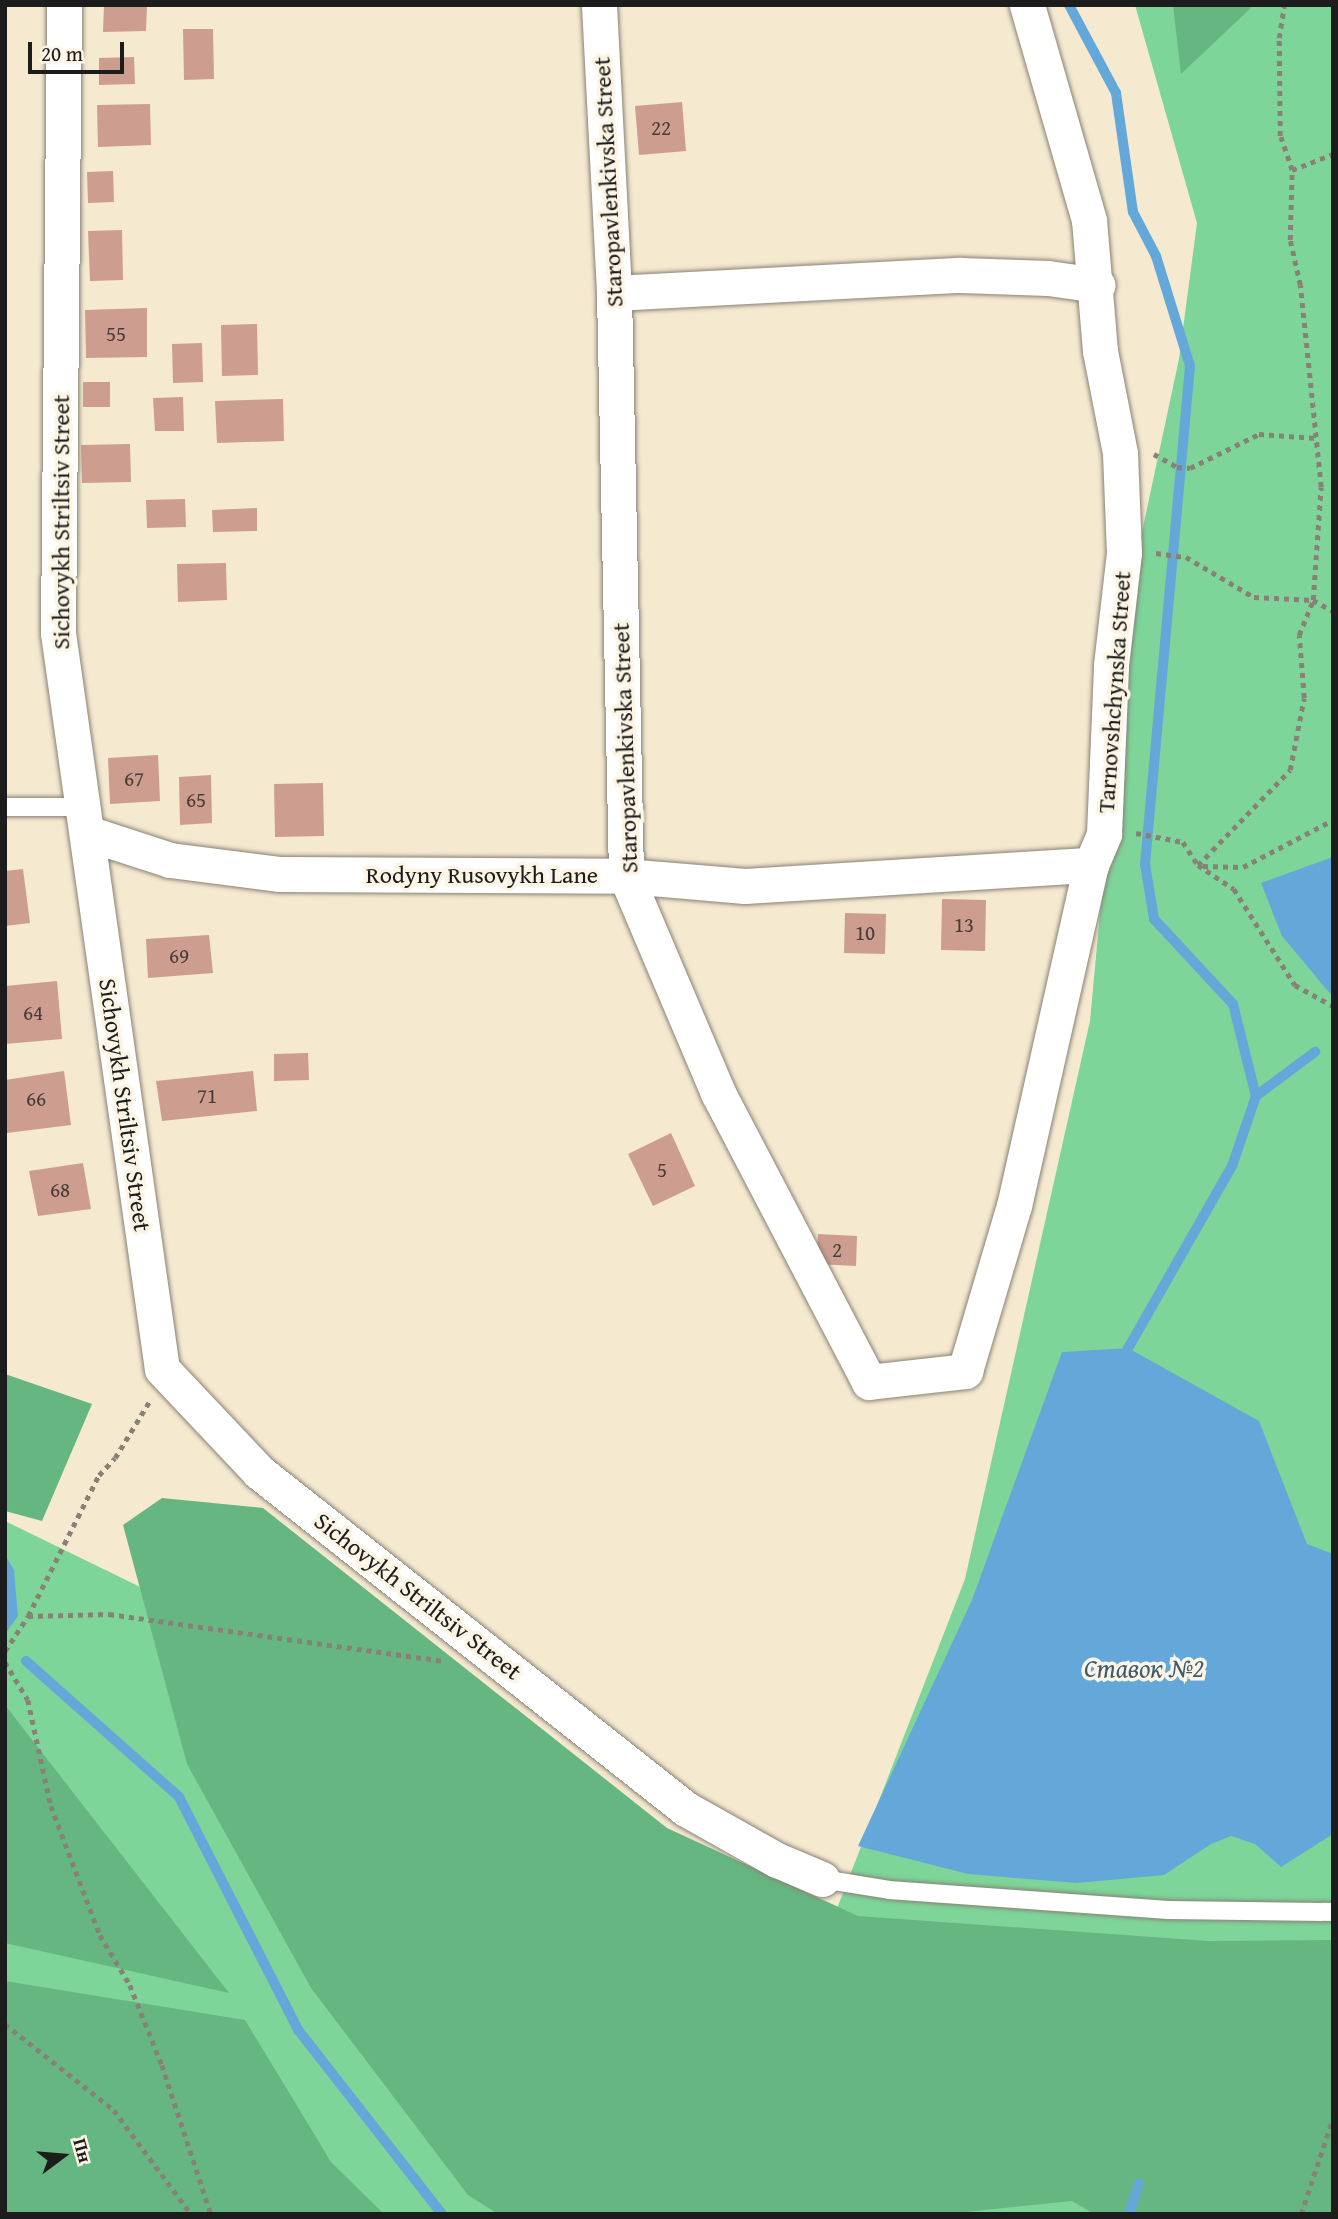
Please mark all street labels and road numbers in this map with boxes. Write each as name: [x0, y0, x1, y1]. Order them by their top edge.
street label: Staropavlenkivska Street: [587, 56, 629, 308]
street label: Sichovykh Striltsiv Street: [47, 394, 75, 650]
street label: Tarnovshchynska Street: [1091, 570, 1137, 814]
street label: Staropavlenkivska Street: [606, 622, 644, 874]
street label: Rodyny Rusovykh Lane: [366, 861, 598, 889]
street label: Sichovykh Striltsiv Street: [93, 977, 157, 1233]
street label: Sichovykh Striltsiv Street: [309, 1506, 527, 1686]

